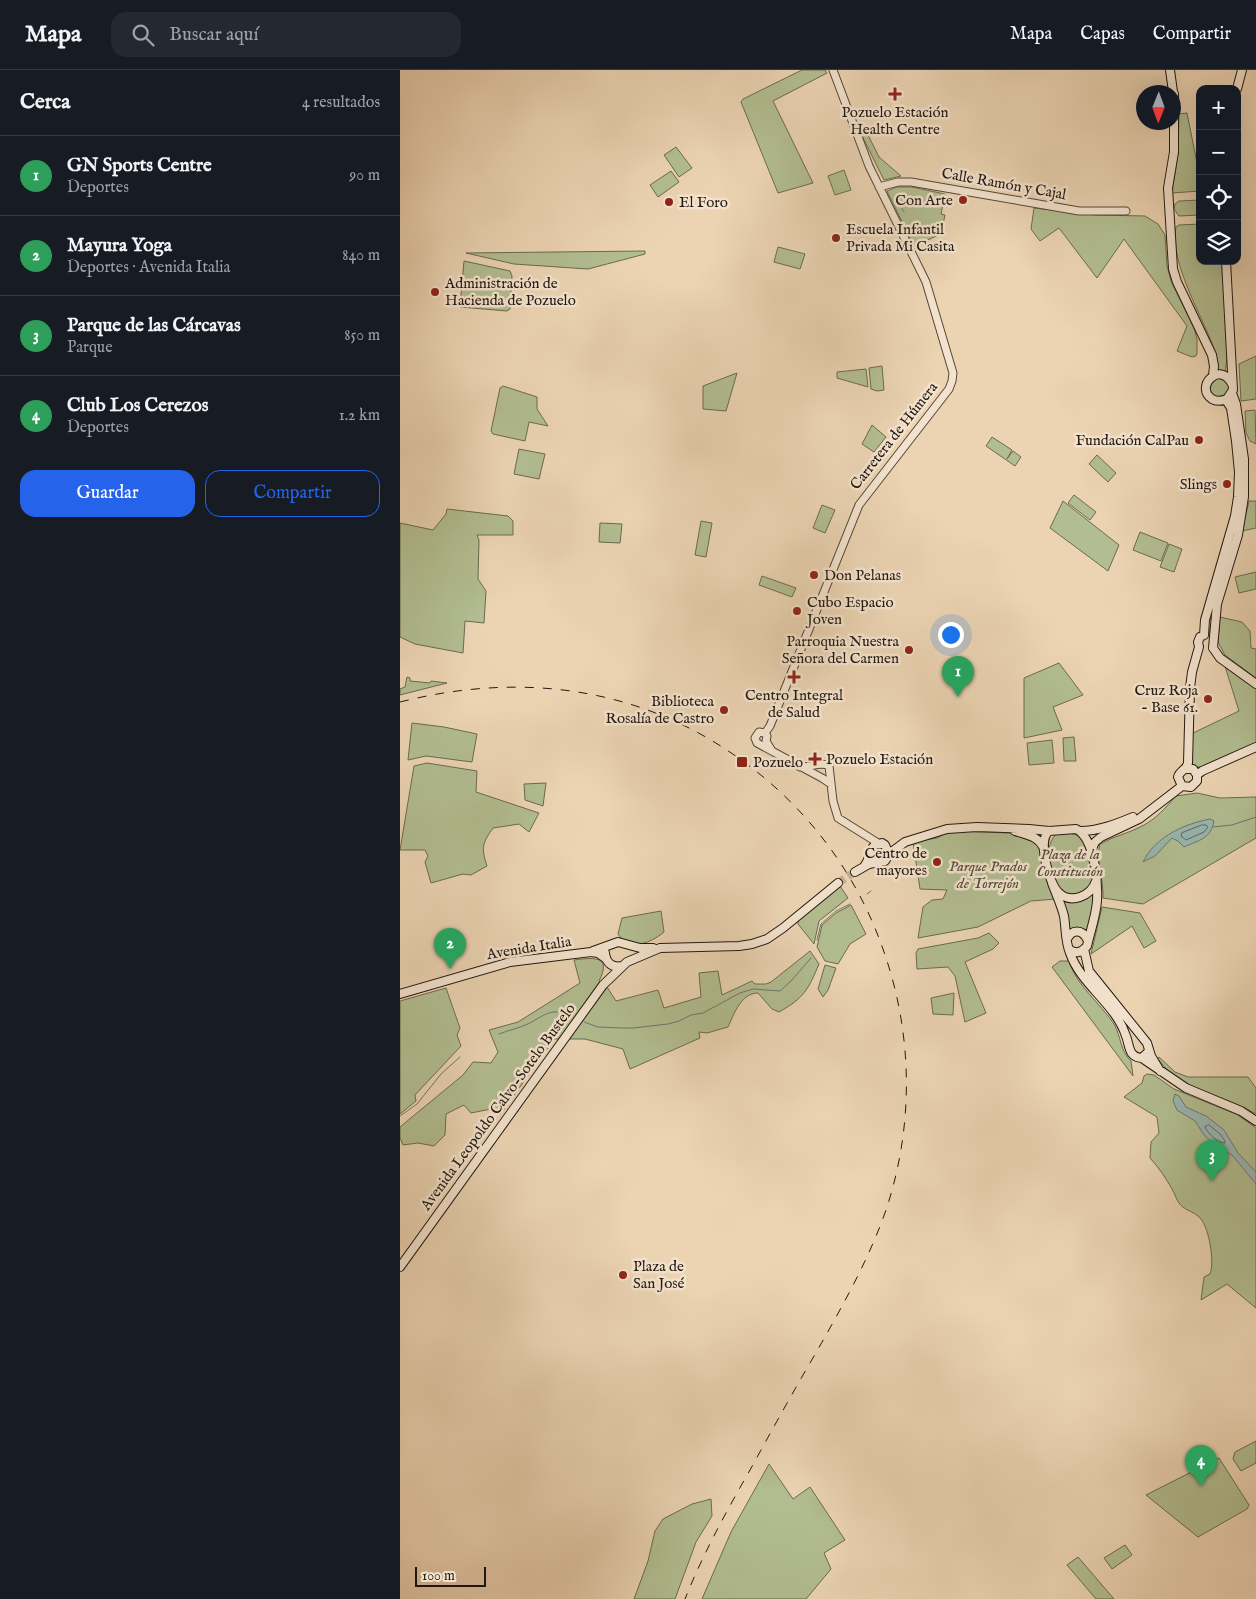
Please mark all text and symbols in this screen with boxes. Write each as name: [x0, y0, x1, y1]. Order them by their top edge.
search box: [111, 12, 461, 57]
text: Mapa: [25, 19, 81, 50]
icon: search: [129, 21, 157, 49]
text: Buscar aquí: [169, 23, 258, 47]
text: Mapa: [1010, 23, 1052, 46]
text: Capas: [1080, 23, 1125, 46]
text: Compartir: [1153, 23, 1231, 46]
north arrow: [1136, 85, 1181, 130]
map controls: [1196, 85, 1241, 265]
button: +: [1196, 85, 1241, 130]
marker: Pozuelo Estación Health Centre: [888, 87, 902, 101]
text: Cerca: [20, 89, 70, 116]
text: 4 resultados: [302, 93, 380, 113]
place label: Pozuelo Estación Health Centre: [841, 103, 949, 139]
button: −: [1196, 130, 1241, 175]
text: GN Sports Centre: [67, 154, 212, 178]
street label: Calle Ramón y Cajal: [940, 164, 1069, 204]
text: 1: [33, 166, 39, 186]
text: 90 m: [349, 166, 380, 186]
button: locate: [1196, 175, 1241, 220]
text: Deportes: [67, 178, 129, 198]
place label: Con Arte: [895, 191, 953, 210]
place label: El Foro: [679, 193, 728, 212]
marker: Con Arte: [957, 194, 969, 206]
marker: El Foro: [663, 196, 675, 208]
place label: Escuela Infantil Privada Mi Casita: [846, 220, 955, 256]
button: layers: [1196, 220, 1241, 265]
marker: Escuela Infantil Privada Mi Casita: [830, 232, 842, 244]
text: Mayura Yoga: [67, 234, 172, 258]
text: 2: [32, 246, 40, 266]
text: 840 m: [342, 246, 380, 266]
text: Deportes · Avenida Italia: [67, 258, 231, 278]
place label: Administración de Hacienda de Pozuelo: [444, 274, 576, 310]
marker: Administración de Hacienda de Pozuelo: [429, 286, 441, 298]
text: Parque de las Cárcavas: [67, 314, 241, 338]
text: 3: [33, 326, 39, 346]
text: 850 m: [344, 326, 380, 346]
text: Parque: [67, 338, 113, 358]
street label: Carretera de Húmera: [846, 378, 942, 494]
text: Club Los Cerezos: [67, 394, 208, 418]
text: 4: [32, 406, 40, 426]
text: 1.2 km: [339, 406, 380, 426]
text: Deportes: [67, 418, 129, 438]
place label: Fundación CalPau: [1075, 431, 1189, 450]
marker: Fundación CalPau: [1193, 434, 1205, 446]
button: Guardar: [20, 470, 195, 517]
button: Compartir: [205, 470, 380, 517]
place label: Slings: [1180, 475, 1217, 494]
marker: Slings: [1221, 478, 1233, 490]
place label: Don Pelanas: [824, 566, 901, 585]
marker: Don Pelanas: [808, 569, 820, 581]
place label: Cubo Espacio Joven: [805, 593, 894, 629]
marker: Cubo Espacio Joven: [791, 605, 803, 617]
your location: [938, 622, 964, 648]
place label: Parroquia Nuestra Señora del Carmen: [782, 632, 900, 668]
marker: Parroquia Nuestra Señora del Carmen: [903, 644, 915, 656]
pin: 1: [942, 656, 974, 697]
marker: Centro Integral de Salud: [787, 670, 801, 684]
place label: Cruz Roja - Base 61.: [1134, 681, 1199, 717]
place label: Centro Integral de Salud: [745, 686, 844, 722]
place label: Biblioteca Rosalía de Castro: [606, 692, 715, 728]
marker: Cruz Roja - Base 61.: [1202, 693, 1214, 705]
marker: Biblioteca Rosalía de Castro: [718, 704, 730, 716]
place label: Pozuelo Estación: [826, 750, 933, 769]
marker: Pozuelo Estación: [808, 752, 822, 766]
place label: Pozuelo: [753, 753, 803, 772]
marker: Pozuelo: [735, 755, 749, 769]
place label: Centro de mayores: [865, 844, 927, 880]
park label: Plaza de la Constitución: [1037, 845, 1103, 881]
marker: Centro de mayores: [931, 856, 943, 868]
park label: Parque Prados de Torrejón: [949, 857, 1028, 893]
pin: 2: [434, 928, 466, 969]
street label: Avenida Italia: [484, 932, 573, 964]
street label: Avenida Leopoldo Calvo-Sotelo Bustelo: [416, 1000, 580, 1215]
pin: 3: [1196, 1140, 1228, 1181]
place label: Plaza de San José: [633, 1257, 685, 1293]
marker: Plaza de San José: [617, 1269, 629, 1281]
pin: 4: [1185, 1445, 1217, 1486]
scale bar: [415, 1564, 486, 1587]
text: 100 m: [422, 1567, 455, 1585]

